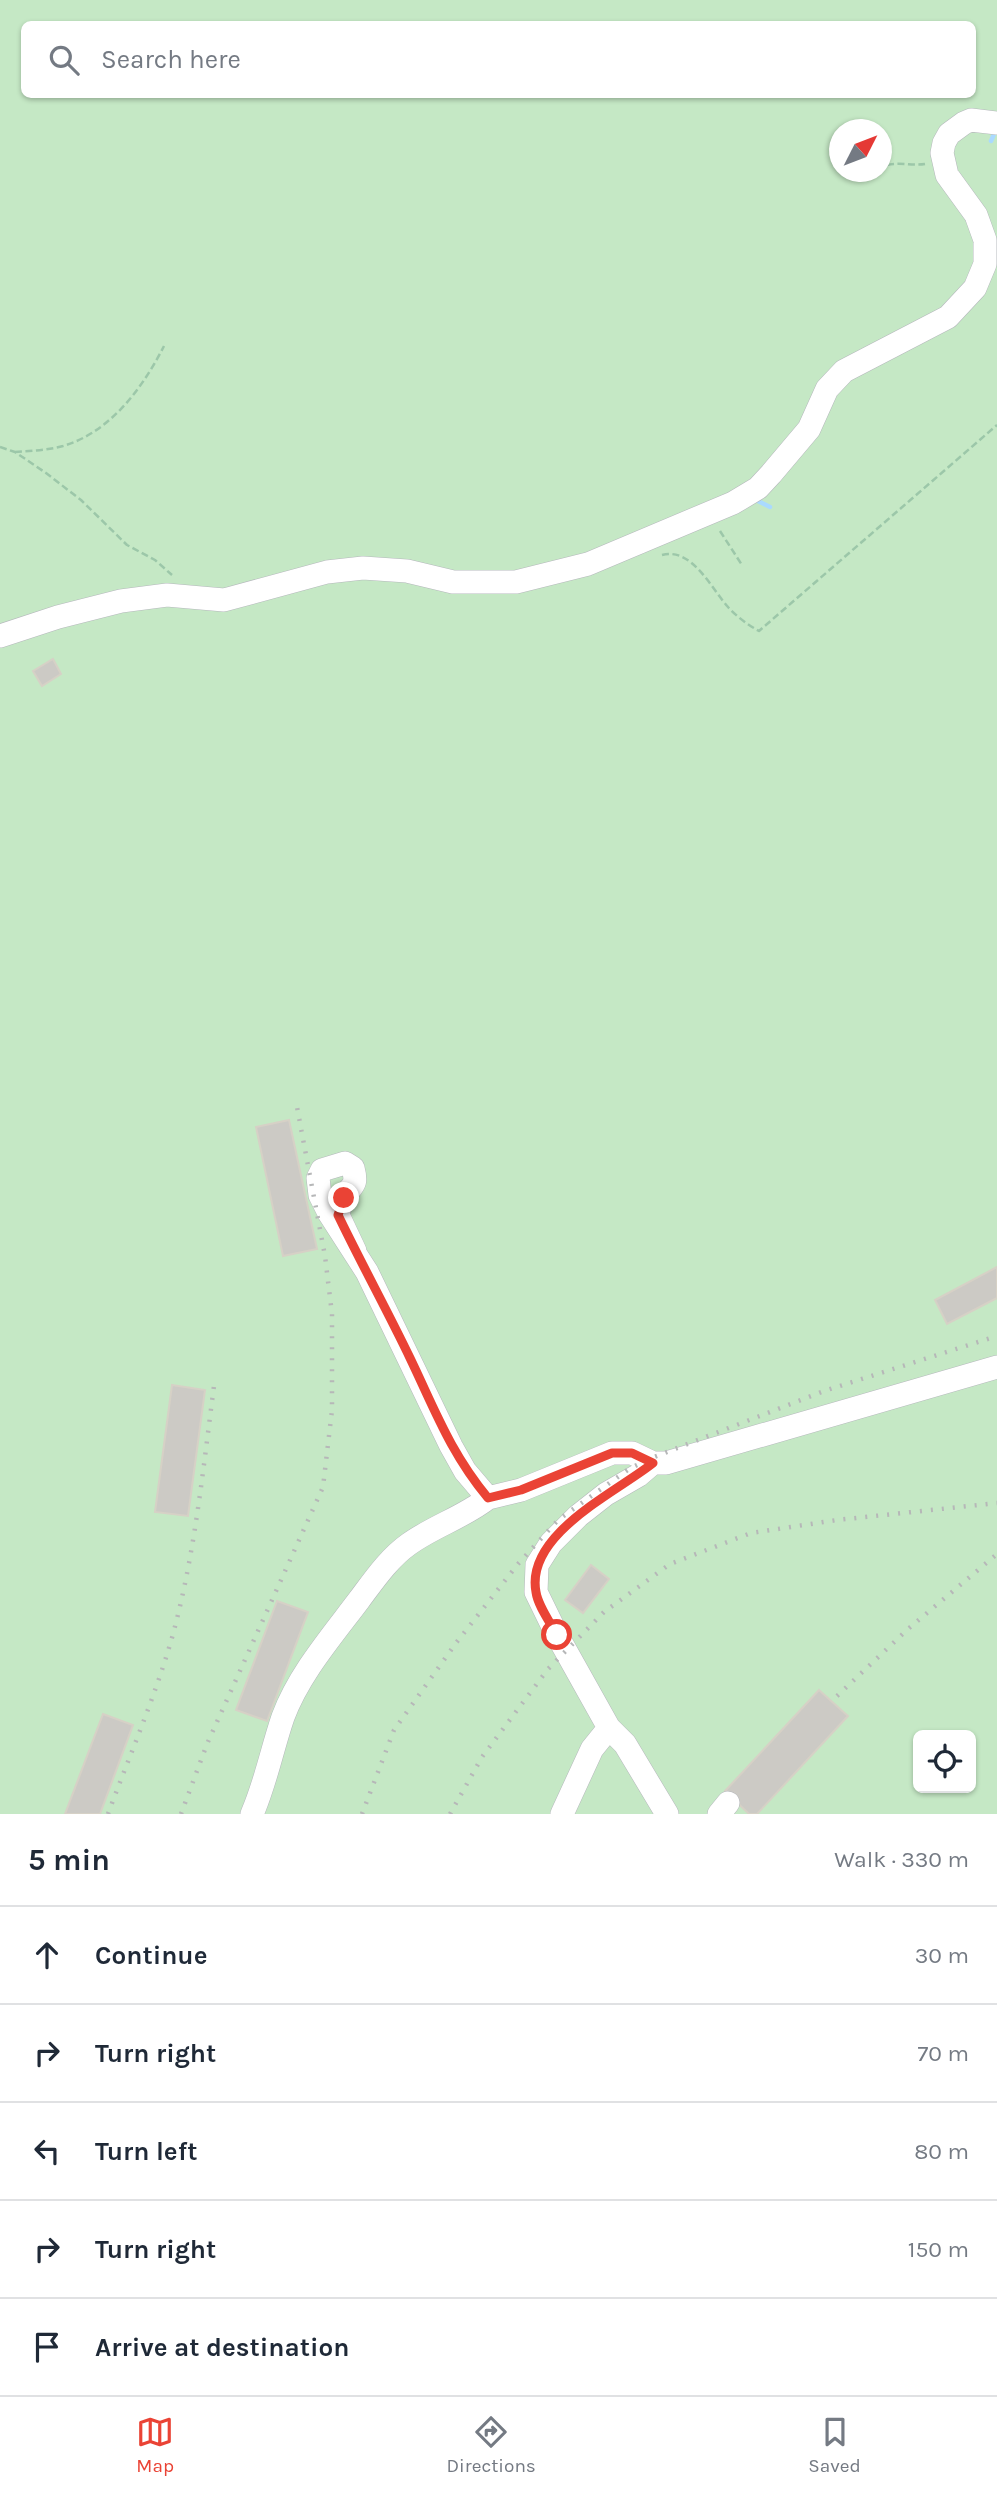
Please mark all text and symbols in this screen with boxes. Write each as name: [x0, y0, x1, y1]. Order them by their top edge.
search box: [21, 21, 976, 98]
icon: search: [45, 41, 83, 79]
text: Search here: [101, 44, 241, 75]
north arrow: [829, 119, 892, 182]
route end: [328, 1182, 359, 1213]
route start: [541, 1619, 572, 1650]
map controls: [913, 1730, 976, 1793]
button: locate: [913, 1730, 976, 1793]
text: 5 min: [28, 1842, 110, 1878]
text: Walk · 330 m: [834, 1846, 969, 1873]
icon: ahead: [28, 1936, 66, 1974]
text: Continue: [95, 1940, 207, 1971]
text: 30 m: [915, 1942, 969, 1969]
icon: right: [28, 2034, 66, 2072]
text: Turn right: [95, 2038, 216, 2069]
text: 70 m: [918, 2040, 969, 2067]
icon: left: [28, 2132, 66, 2170]
text: Turn left: [95, 2136, 197, 2167]
text: 80 m: [914, 2138, 969, 2165]
icon: right: [28, 2230, 66, 2268]
text: Turn right: [95, 2234, 216, 2265]
text: 150 m: [908, 2236, 969, 2263]
icon: arrive: [28, 2328, 66, 2366]
text: Arrive at destination: [95, 2332, 349, 2363]
tab: Map: [136, 2413, 174, 2477]
tab: Directions: [447, 2413, 536, 2477]
tab: Saved: [808, 2413, 861, 2477]

